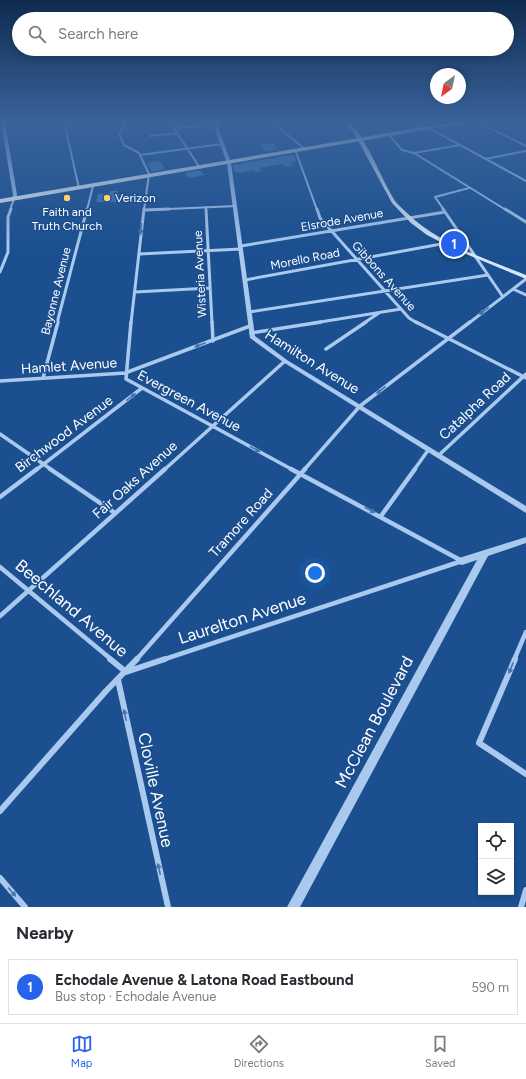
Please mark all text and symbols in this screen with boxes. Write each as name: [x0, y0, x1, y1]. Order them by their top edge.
search box: [12, 12, 514, 56]
icon: search: [26, 23, 48, 45]
text: Search here: [58, 25, 138, 43]
north arrow: [430, 68, 466, 104]
place label: Verizon: [115, 191, 156, 205]
marker: Faith and Truth Church: [62, 193, 72, 203]
marker: Verizon: [102, 193, 112, 203]
place label: Faith and Truth Church: [32, 205, 102, 233]
street label: Elsrode Avenue: [300, 206, 385, 234]
one-way arrow: [138, 223, 145, 235]
pin: 1: [441, 229, 467, 259]
street label: Wisteria Avenue: [191, 230, 209, 318]
street label: Gibbons Avenue: [349, 238, 419, 314]
street label: Bayonne Avenue: [38, 245, 74, 336]
street label: Morello Road: [269, 245, 341, 273]
one-way arrow: [478, 307, 489, 315]
street label: Hamilton Avenue: [262, 326, 363, 398]
one-way arrow: [194, 343, 206, 349]
street label: Hamlet Avenue: [20, 354, 118, 378]
street label: Evergreen Avenue: [134, 367, 244, 436]
street label: Catalpha Road: [436, 369, 514, 443]
one-way arrow: [375, 386, 386, 395]
street label: Birchwood Avenue: [12, 392, 116, 476]
one-way arrow: [125, 393, 136, 401]
street label: Fair Oaks Avenue: [89, 437, 181, 523]
one-way arrow: [249, 446, 261, 452]
street label: Tramore Road: [206, 485, 276, 561]
one-way arrow: [364, 507, 375, 514]
street label: Beechland Avenue: [11, 555, 133, 661]
your location: [305, 563, 325, 583]
street label: Laurelton Avenue: [176, 588, 308, 648]
street label: McClean Boulevard: [331, 653, 417, 791]
one-way arrow: [508, 662, 514, 674]
one-way arrow: [122, 708, 128, 721]
street label: Cloville Avenue: [134, 731, 178, 849]
map controls: [478, 823, 514, 895]
button: locate: [478, 823, 514, 859]
button: layers: [478, 859, 514, 895]
one-way arrow: [156, 863, 162, 875]
one-way arrow: [8, 887, 17, 898]
text: Nearby: [16, 923, 74, 943]
text: Echodale Avenue & Latona Road Eastbound: [55, 971, 354, 989]
text: 1: [27, 980, 33, 995]
text: 590 m: [472, 980, 509, 995]
text: Bus stop · Echodale Avenue: [55, 989, 216, 1004]
tab: Map: [71, 1033, 93, 1070]
tab: Directions: [234, 1033, 284, 1070]
tab: Saved: [425, 1033, 455, 1070]

